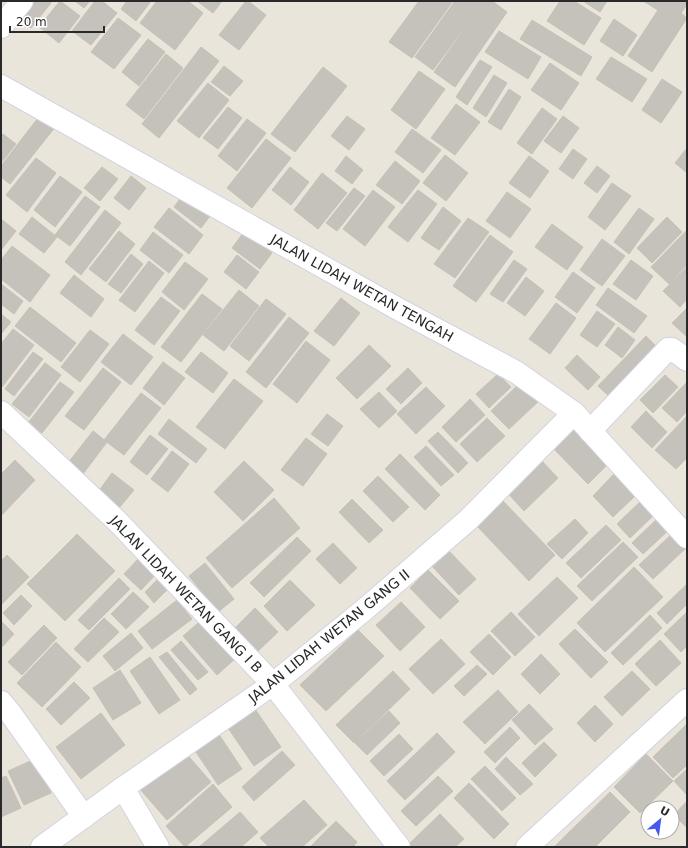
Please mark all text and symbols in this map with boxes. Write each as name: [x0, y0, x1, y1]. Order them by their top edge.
scale bar: [10, 8, 104, 34]
text: 20 m: [16, 15, 47, 29]
street label: JALAN LIDAH WETAN TENGAH: [267, 230, 456, 345]
street label: JALAN LIDAH WETAN GANG I B: [106, 511, 265, 676]
street label: JALAN LIDAH WETAN GANG II: [245, 566, 413, 706]
north arrow: [640, 800, 680, 840]
text: U: [658, 804, 672, 820]

